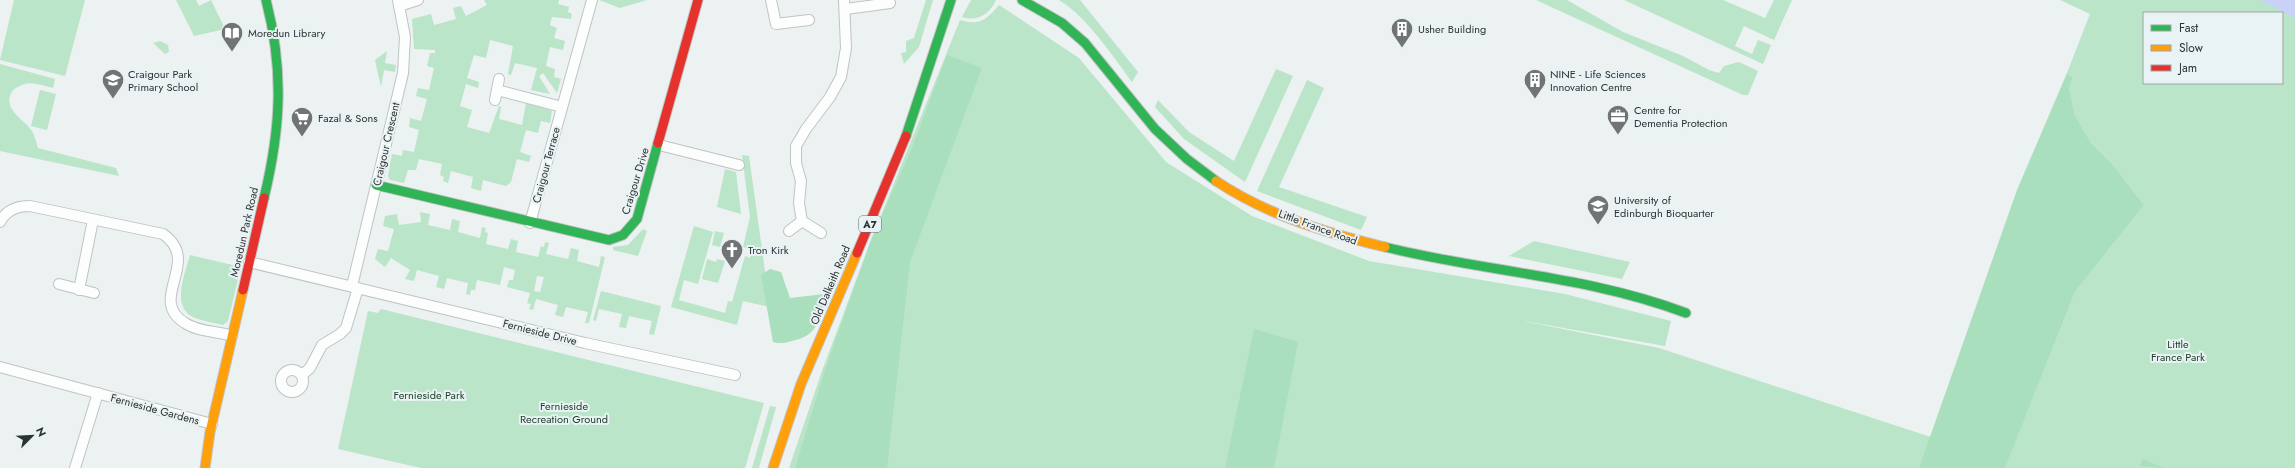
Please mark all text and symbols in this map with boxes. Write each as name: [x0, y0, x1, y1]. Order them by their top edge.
legend: [2143, 12, 2283, 84]
building icon: Usher Building: [1389, 16, 1415, 49]
text: Fast: [2179, 19, 2198, 37]
library icon: Moredun Library: [219, 20, 245, 53]
place label: Usher Building: [1418, 21, 1486, 37]
place label: Moredun Library: [248, 25, 326, 41]
text: Slow: [2179, 39, 2204, 57]
text: Jam: [2177, 59, 2197, 77]
place label: Craigour Park Primary School: [128, 66, 198, 95]
place label: NINE - Life Sciences Innovation Centre: [1550, 66, 1646, 95]
school or university icon: Craigour Park Primary School: [100, 67, 126, 100]
building icon: NINE - Life Sciences Innovation Centre: [1522, 67, 1548, 100]
street label: Craigour Crescent: [369, 100, 403, 187]
place label: Centre for Dementia Protection: [1634, 102, 1728, 131]
office icon: Centre for Dementia Protection: [1605, 103, 1631, 136]
supermarket icon: Fazal & Sons: [289, 105, 315, 138]
place label: Fazal & Sons: [318, 110, 378, 126]
street label: Craigour Terrace: [528, 125, 564, 205]
street label: Craigour Drive: [617, 145, 653, 216]
street label: Moredun Park Road: [226, 185, 262, 279]
place label: University of Edinburgh Bioquarter: [1614, 192, 1714, 221]
school or university icon: University of Edinburgh Bioquarter: [1585, 193, 1611, 226]
street label: Little France Road: [1276, 205, 1360, 249]
road number: A7: [859, 216, 881, 232]
church icon: Tron Kirk: [719, 237, 745, 270]
place label: Tron Kirk: [748, 242, 789, 258]
street label: Old Dalkeith Road: [806, 243, 854, 327]
street label: Fernieside Drive: [501, 315, 579, 349]
park label: Little France Park: [2151, 336, 2205, 365]
park label: Fernieside Park: [393, 387, 465, 403]
street label: Fernieside Gardens: [109, 389, 202, 429]
park label: Fernieside Recreation Ground: [520, 398, 608, 427]
north arrow: [12, 416, 52, 456]
text: N: [32, 425, 50, 439]

